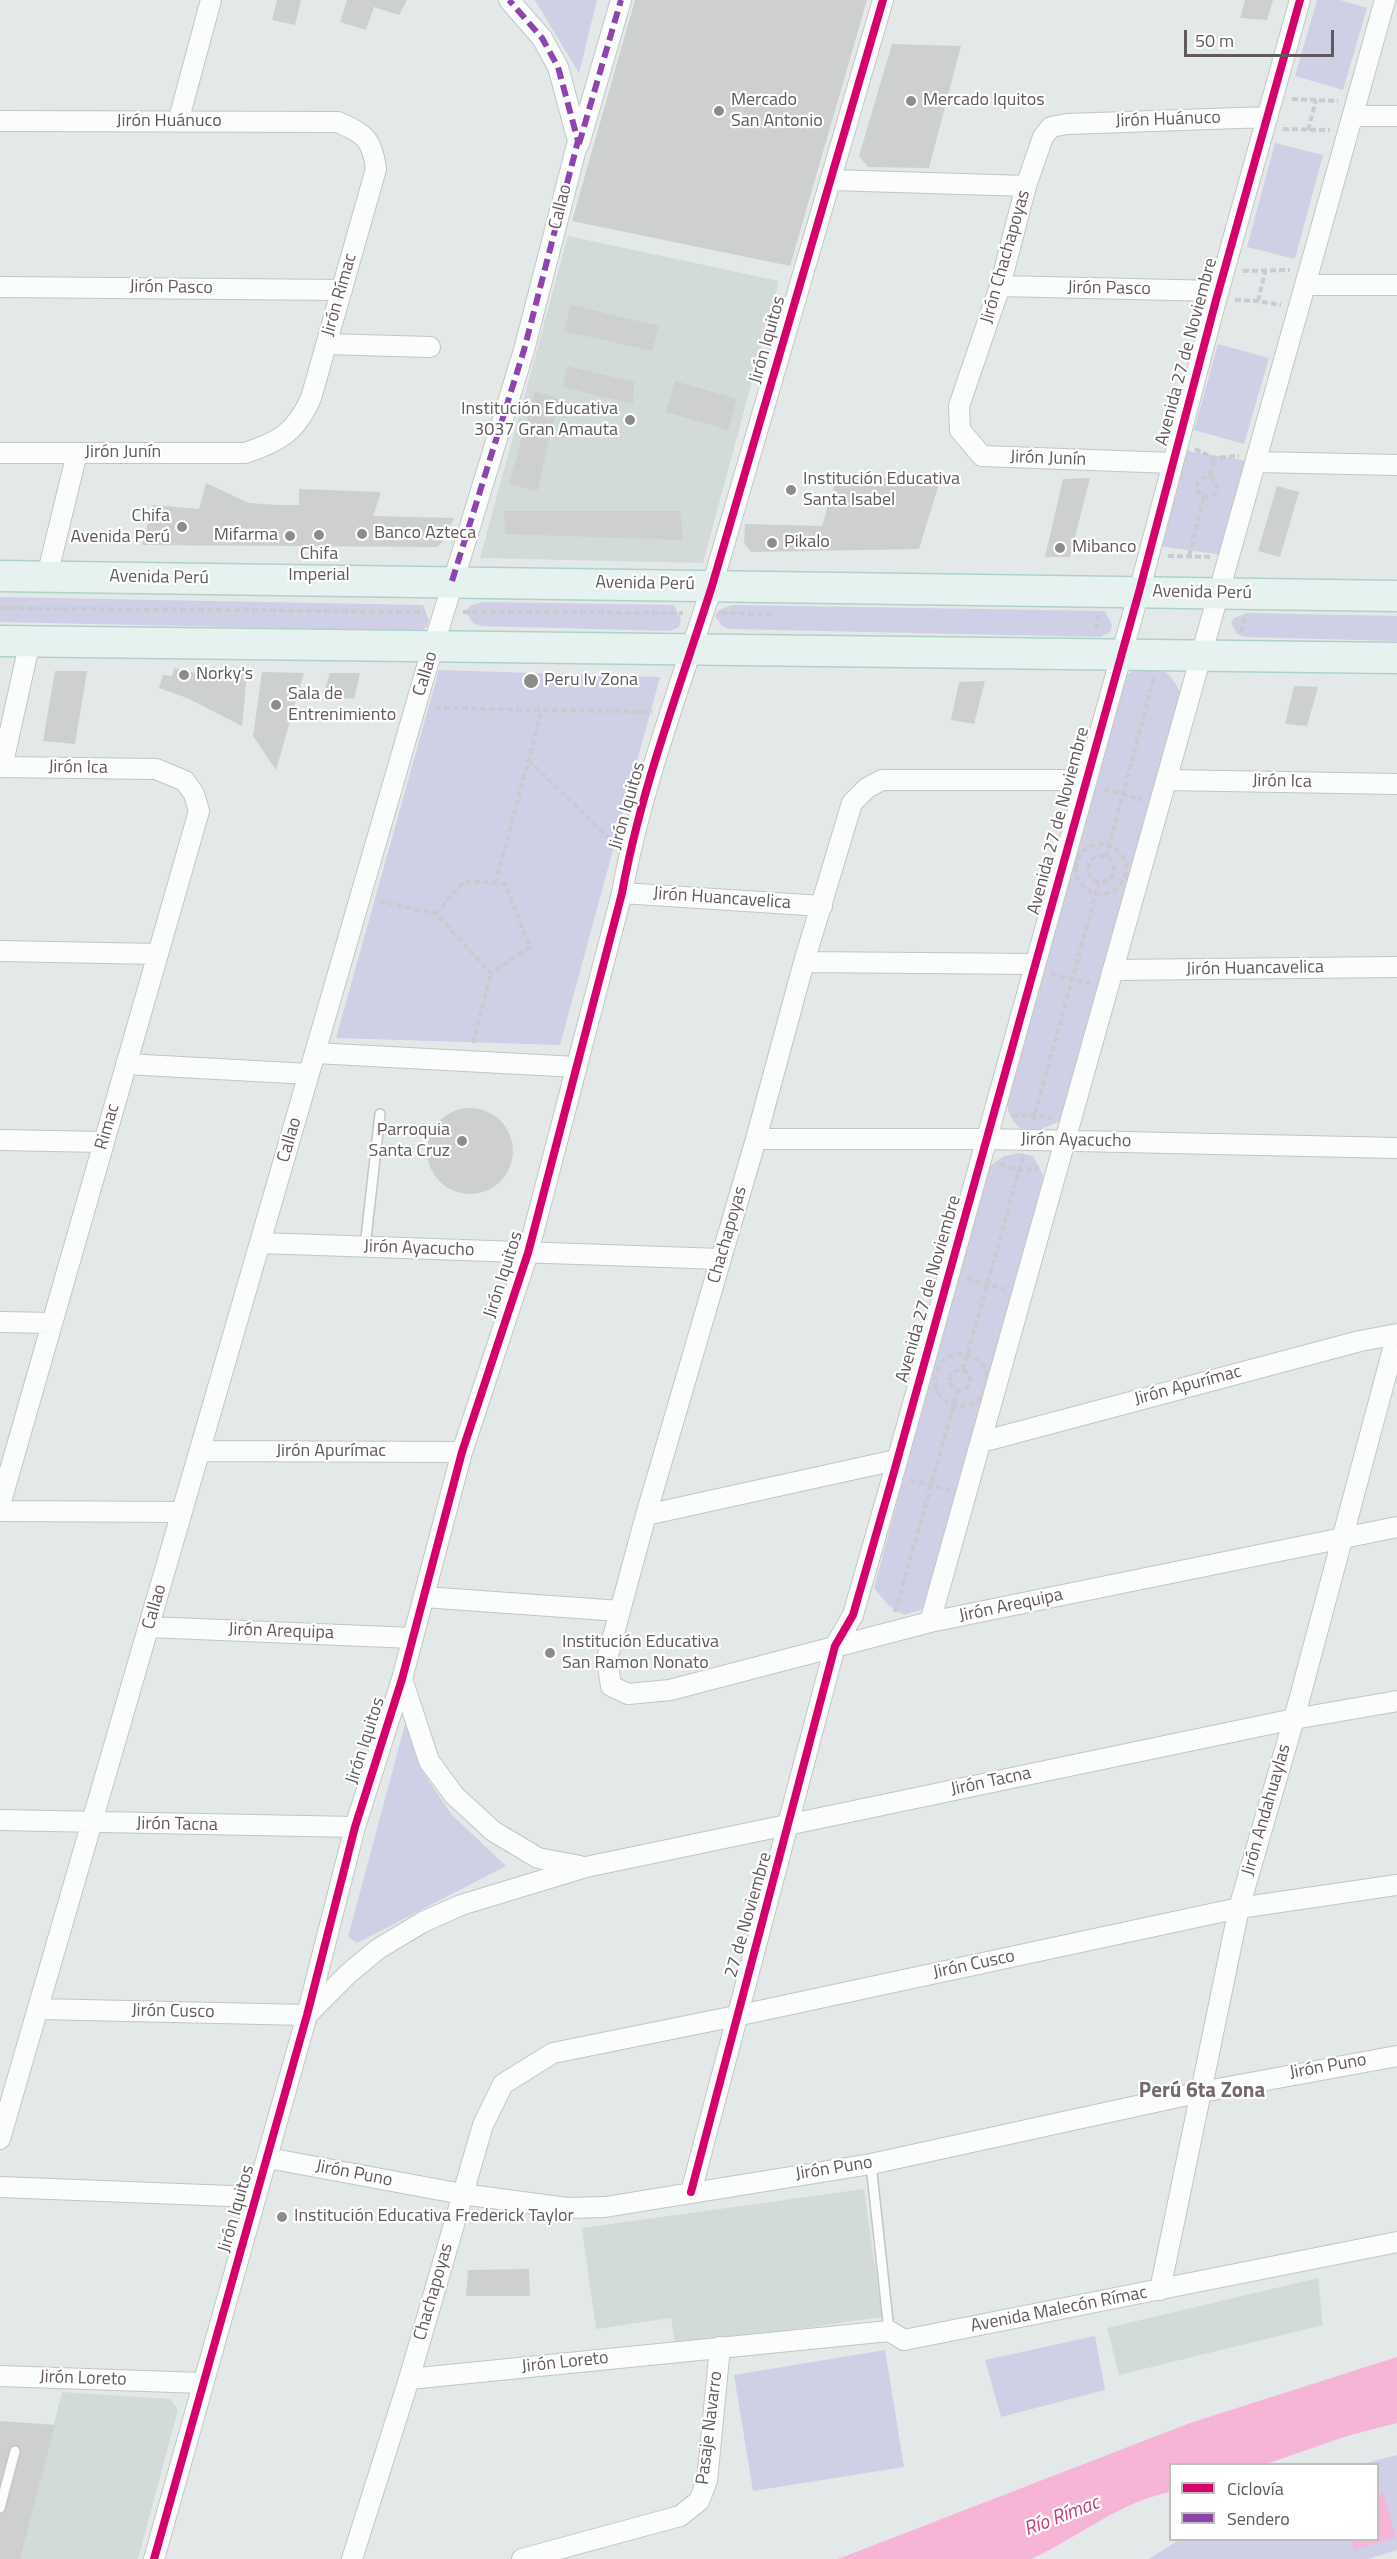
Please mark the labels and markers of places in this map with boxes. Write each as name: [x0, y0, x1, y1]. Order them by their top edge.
place label: Mercado San Antonio: [731, 90, 823, 132]
place label: Mercado Iquitos: [923, 90, 1045, 112]
marker: Mercado Iquitos: [904, 94, 918, 108]
marker: Mercado San Antonio: [712, 104, 726, 118]
place label: Institución Educativa 3037 Gran Amauta: [461, 399, 618, 442]
marker: Institución Educativa 3037 Gran Amauta: [623, 413, 637, 427]
place label: Institución Educativa Santa Isabel: [803, 469, 960, 512]
marker: Institución Educativa Santa Isabel: [784, 483, 798, 497]
place label: Chifa Avenida Perú: [70, 506, 170, 548]
marker: Chifa Avenida Perú: [175, 520, 189, 534]
place label: Banco Azteca: [374, 523, 476, 545]
place label: Mifarma: [214, 525, 278, 547]
marker: Banco Azteca: [355, 527, 369, 541]
marker: Chifa Imperial: [312, 528, 326, 542]
marker: Mifarma: [283, 529, 297, 543]
place label: Pikalo: [784, 532, 830, 554]
marker: Pikalo: [765, 536, 779, 550]
place label: Mibanco: [1072, 537, 1136, 559]
marker: Mibanco: [1053, 541, 1067, 555]
place label: Chifa Imperial: [288, 544, 350, 586]
place label: Norky's: [196, 664, 253, 686]
marker: Norky's: [177, 668, 191, 682]
place label: Peru Iv Zona: [544, 670, 638, 692]
marker: Peru Iv Zona: [522, 672, 540, 690]
place label: Sala de Entrenimiento: [288, 684, 396, 726]
marker: Sala de Entrenimiento: [269, 698, 283, 712]
place label: Parroquia Santa Cruz: [369, 1120, 450, 1162]
marker: Parroquia Santa Cruz: [455, 1134, 469, 1148]
place label: Institución Educativa San Ramon Nonato: [562, 1632, 719, 1674]
marker: Institución Educativa San Ramon Nonato: [543, 1646, 557, 1660]
place label: Institución Educativa Frederick Taylor: [294, 2206, 574, 2228]
marker: Institución Educativa Frederick Taylor: [275, 2210, 289, 2224]

